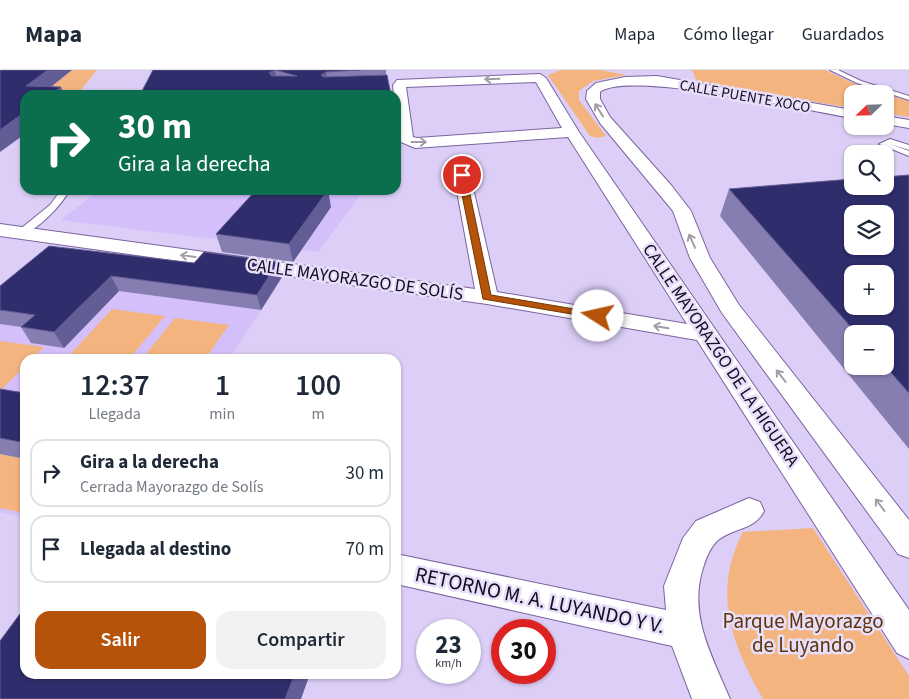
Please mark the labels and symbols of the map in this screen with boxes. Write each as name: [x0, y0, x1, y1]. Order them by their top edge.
one-way arrow: [484, 75, 500, 84]
street label: CALLE PUENTE XOCO: [678, 75, 812, 118]
north arrow: [844, 85, 894, 135]
one-way arrow: [594, 103, 604, 117]
one-way arrow: [411, 137, 427, 147]
pin: [441, 154, 483, 196]
one-way arrow: [687, 234, 697, 249]
street label: CALLE MAYORAZGO DE LA HIGUERA: [636, 239, 805, 472]
one-way arrow: [181, 250, 197, 260]
street label: CALLE MAYORAZGO DE SOLÍS: [245, 252, 465, 307]
position arrow: [571, 289, 623, 341]
one-way arrow: [653, 322, 669, 332]
one-way arrow: [776, 370, 787, 383]
one-way arrow: [875, 498, 885, 512]
street label: RETORNO M. A. LUYANDO Y V.: [412, 559, 668, 641]
park label: Parque Mayorazgo de Luyando: [722, 606, 884, 660]
speed limit sign: 30: [491, 619, 556, 684]

